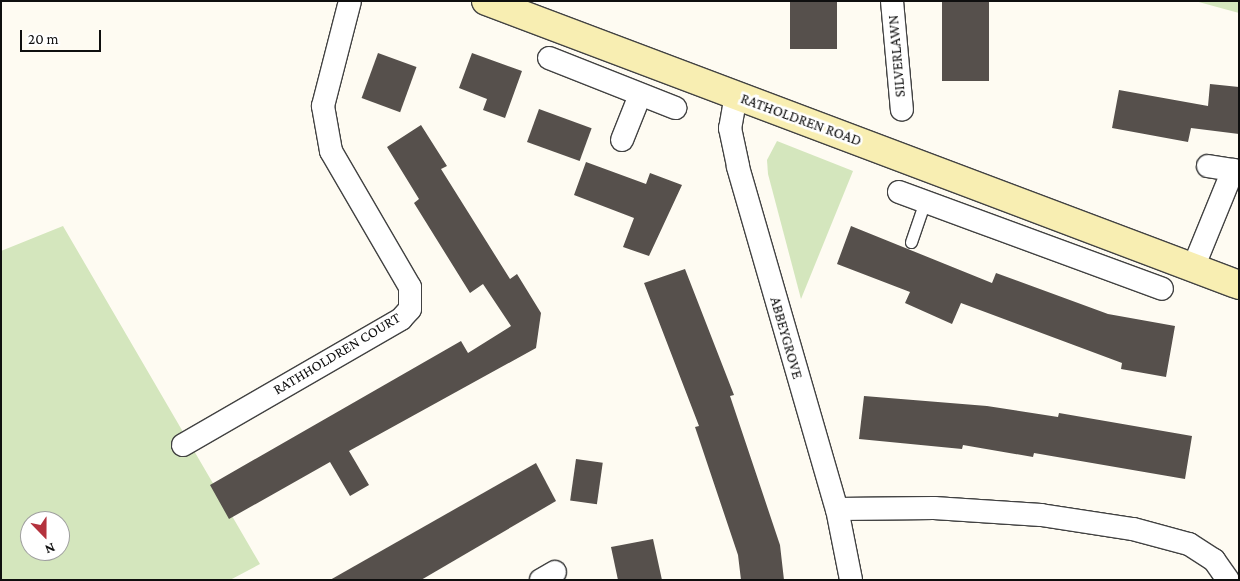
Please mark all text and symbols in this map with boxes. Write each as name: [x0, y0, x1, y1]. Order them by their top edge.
street label: SILVERLAWN: [884, 14, 910, 98]
scale bar: [22, 20, 104, 52]
text: 20 m: [28, 31, 59, 47]
street label: RATHOLDREN ROAD: [738, 90, 864, 150]
street label: ABBEYGROVE: [766, 295, 806, 381]
street label: RATHHOLDREN COURT: [270, 309, 404, 399]
north arrow: [20, 511, 70, 561]
text: N: [43, 540, 58, 558]

